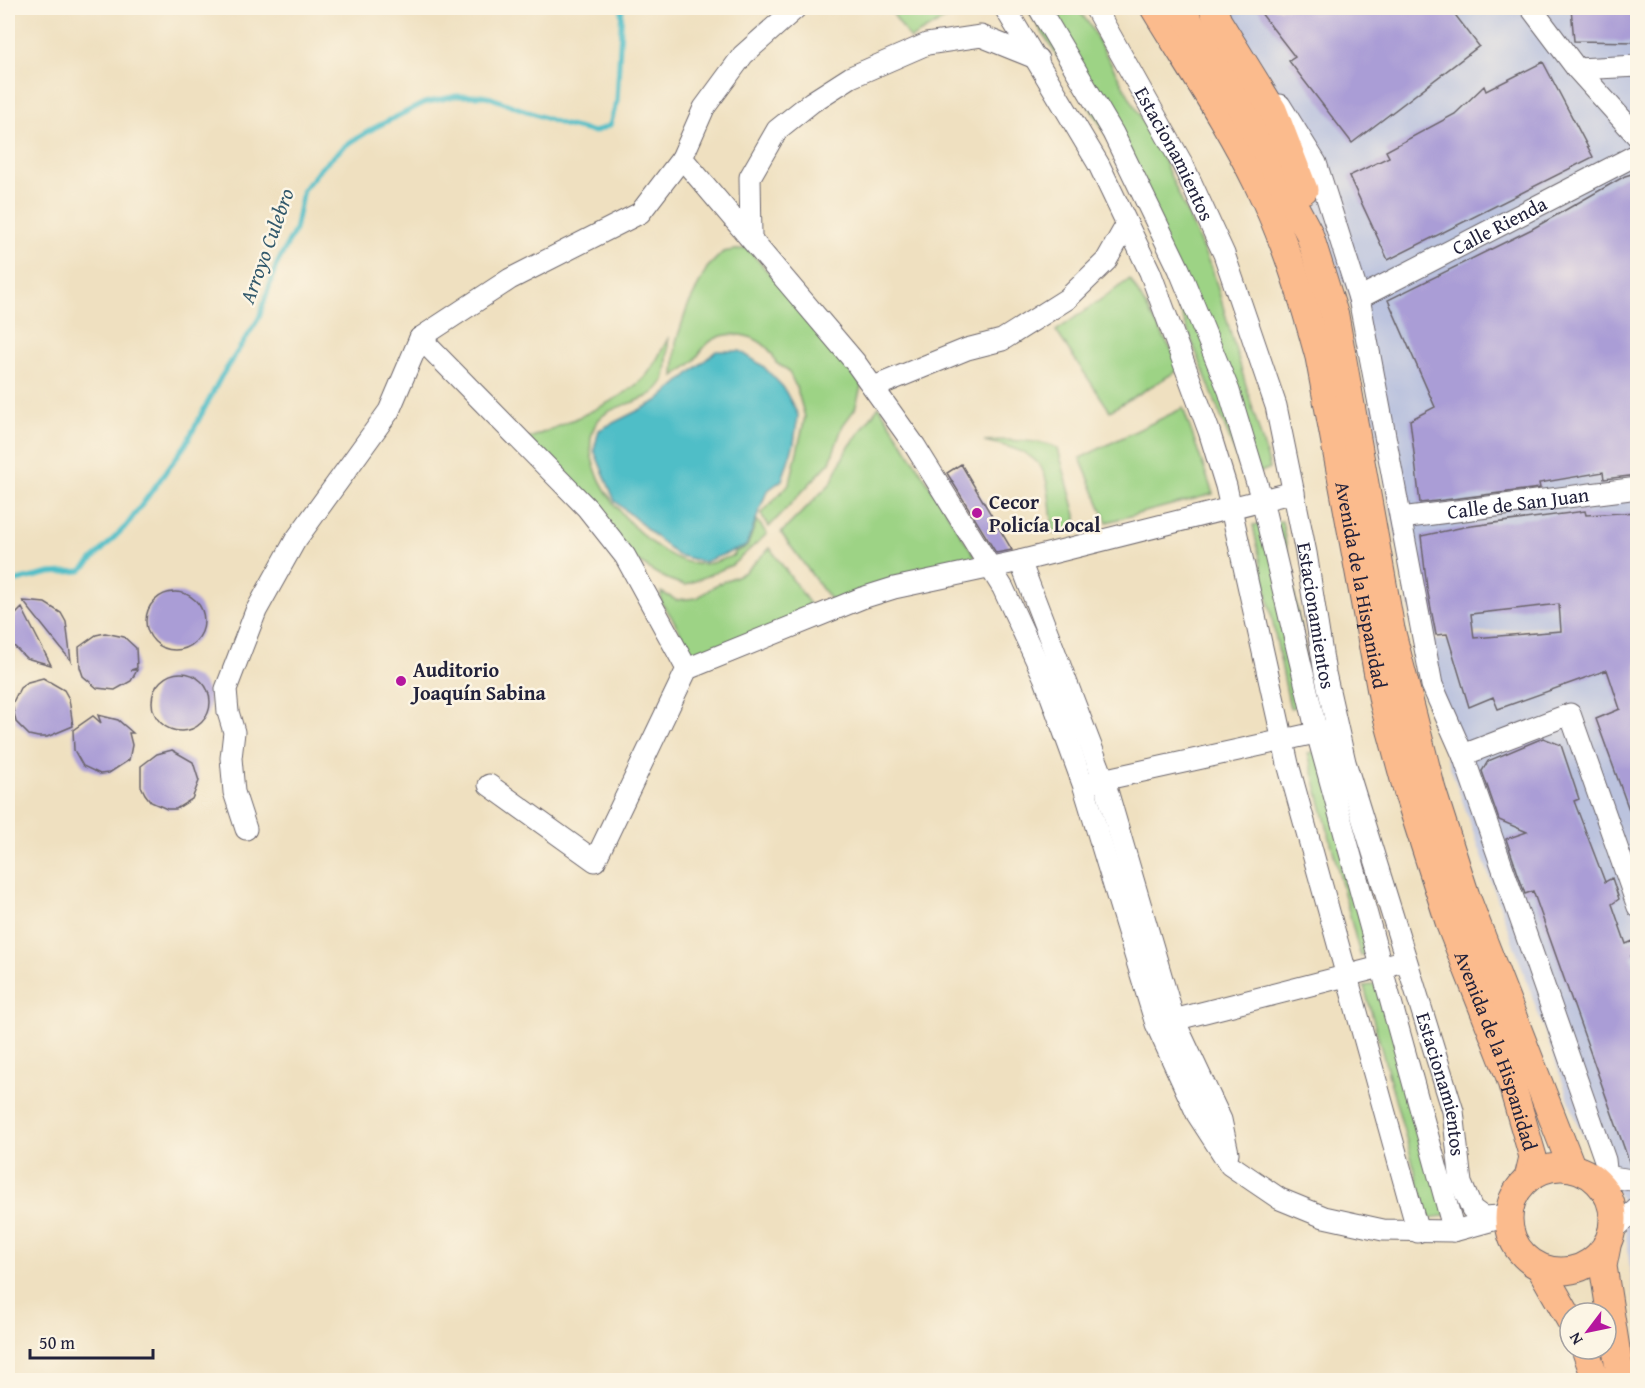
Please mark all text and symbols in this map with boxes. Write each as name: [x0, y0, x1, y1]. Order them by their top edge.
street label: Estacionamientos: [1128, 81, 1222, 225]
water label: Arroyo Culebro: [231, 184, 302, 309]
street label: Calle Rienda: [1447, 188, 1552, 262]
street label: Avenida de la Hispanidad: [1328, 479, 1395, 691]
street label: Calle de San Juan: [1445, 479, 1591, 526]
place label: Cecor Policía Local: [989, 487, 1101, 539]
marker: Cecor Policía Local: [970, 506, 984, 520]
street label: Estacionamientos: [1290, 540, 1343, 692]
place label: Auditorio Joaquín Sabina: [410, 655, 547, 707]
marker: Auditorio Joaquín Sabina: [394, 674, 408, 688]
street label: Avenida de la Hispanidad: [1448, 946, 1545, 1154]
street label: Estacionamientos: [1409, 1009, 1473, 1158]
north arrow: [1558, 1301, 1618, 1361]
scale bar: [30, 1322, 153, 1360]
text: N: [1562, 1328, 1588, 1350]
text: 50 m: [39, 1329, 75, 1356]

